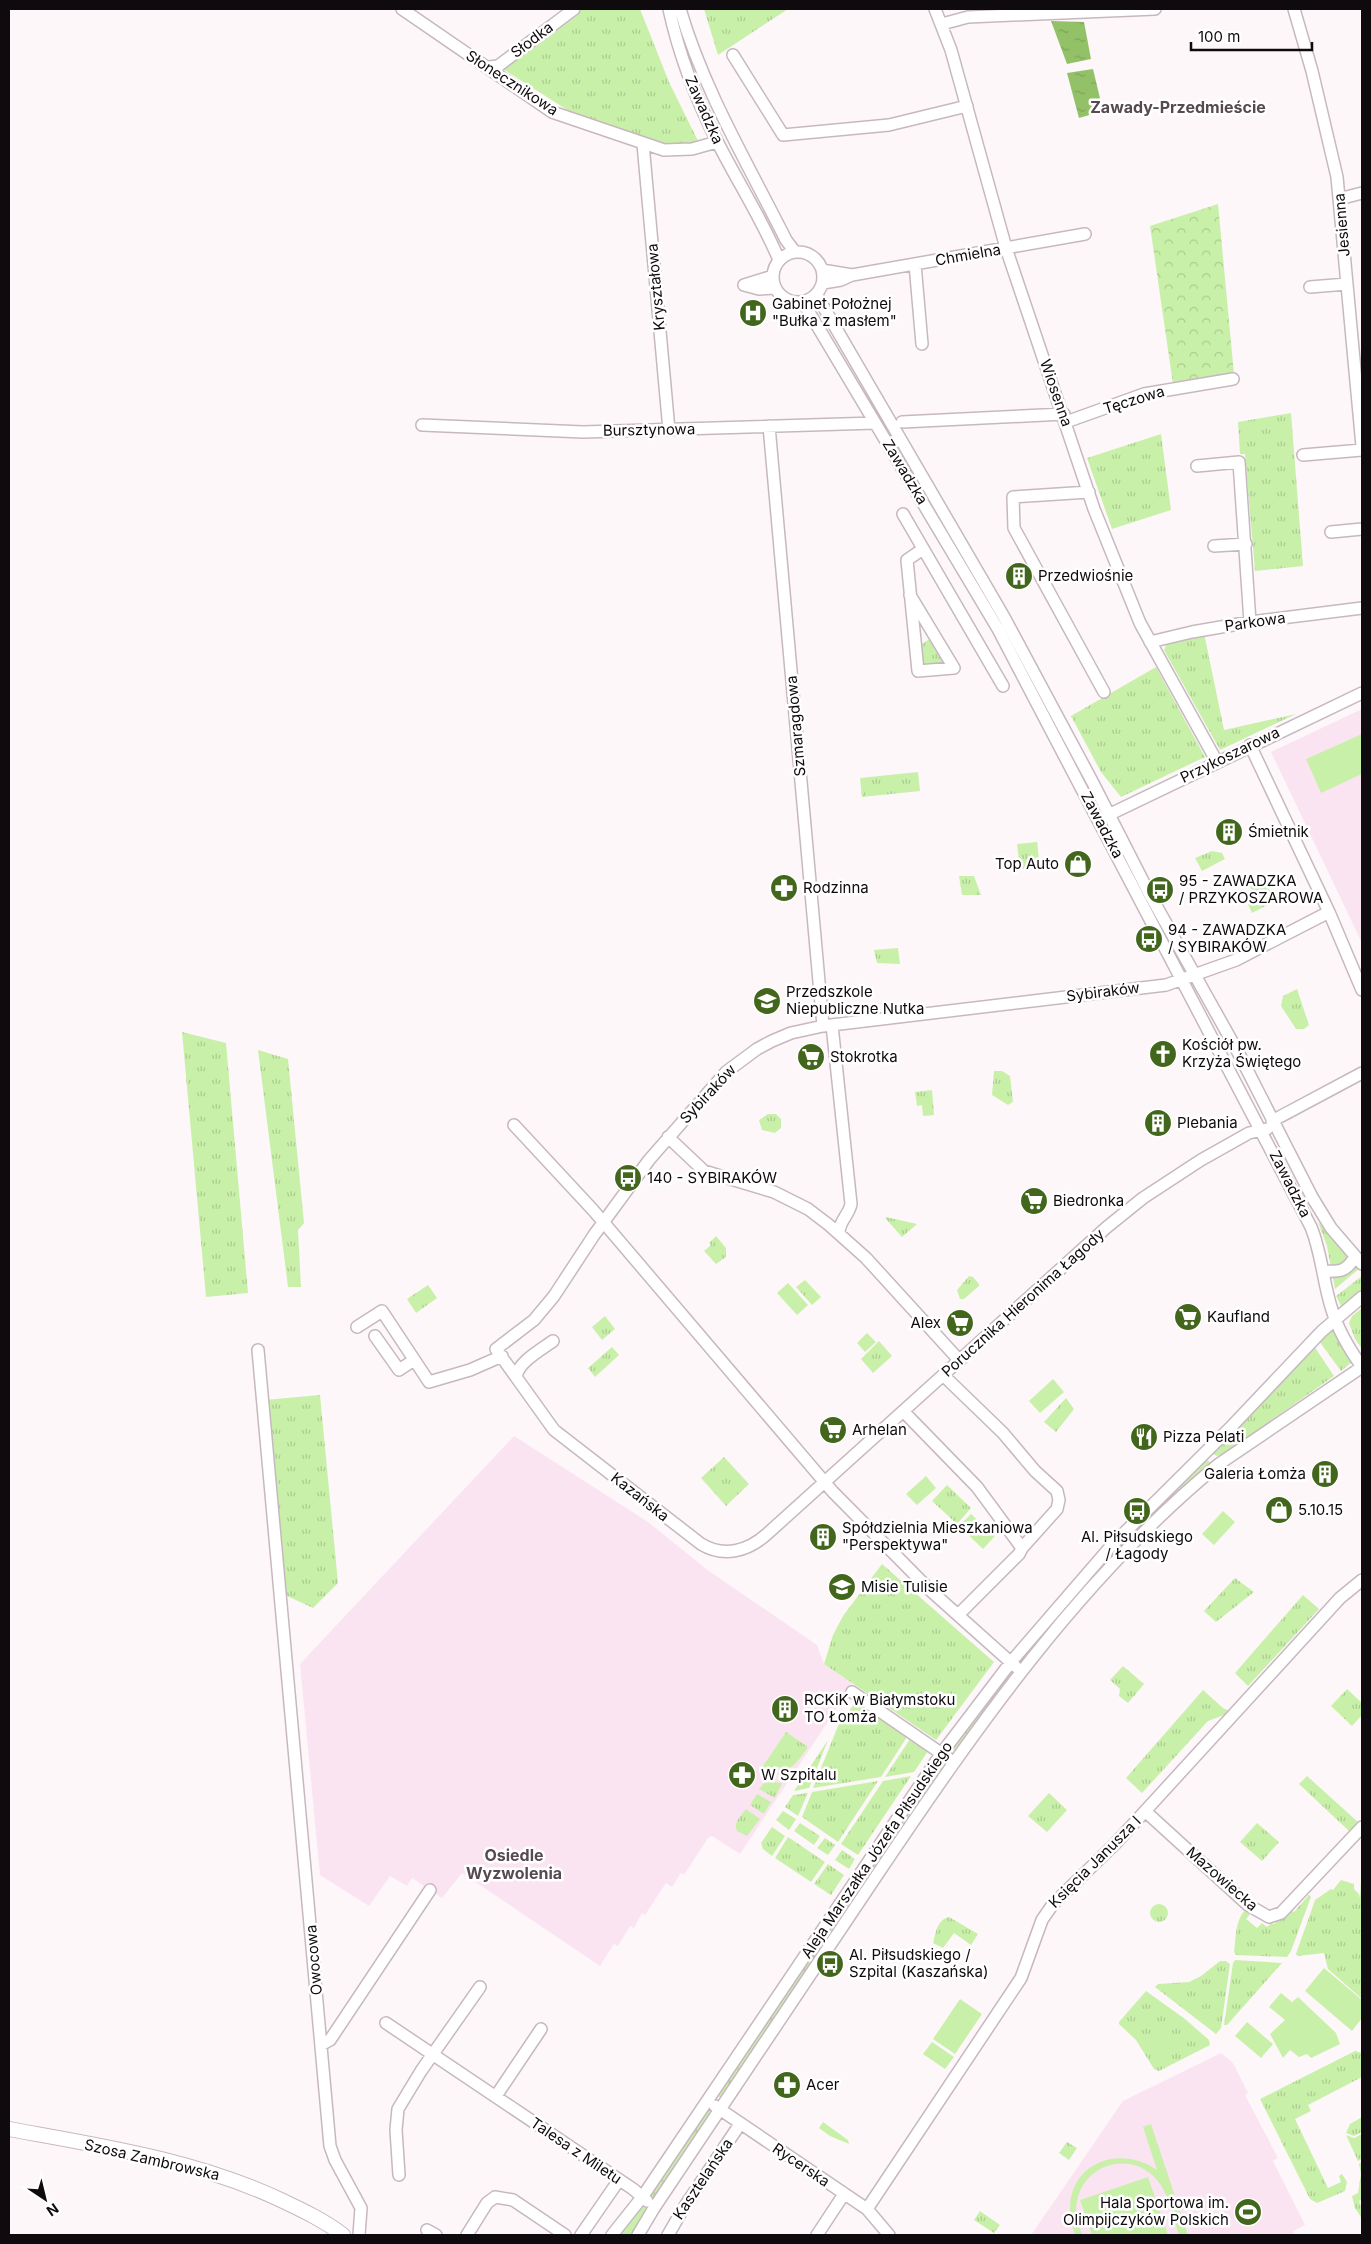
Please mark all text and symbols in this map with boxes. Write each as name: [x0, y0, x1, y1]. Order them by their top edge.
street label: Słodka: [507, 18, 557, 62]
scale bar: [1191, 20, 1312, 52]
text: 100 m: [1198, 27, 1240, 46]
street label: Słonecznikowa: [463, 46, 562, 119]
street label: Zawadzka: [681, 73, 728, 147]
district label: Zawady-Przedmieście: [1090, 97, 1266, 117]
street label: Jesienna: [1329, 192, 1354, 258]
street label: Chmielna: [934, 239, 1002, 270]
street label: Kryształowa: [642, 243, 669, 331]
place label: Gabinet Położnej "Bułka z masłem": [772, 294, 897, 330]
hospital icon: Gabinet Położnej "Bułka z masłem": [738, 298, 768, 328]
street label: Wiosenna: [1036, 357, 1077, 429]
street label: Tęczowa: [1101, 381, 1167, 418]
street label: Bursztynowa: [603, 419, 695, 440]
street label: Zawadzka: [879, 436, 932, 508]
building icon: Przedwiośnie: [1004, 561, 1034, 591]
place label: Przedwiośnie: [1038, 566, 1133, 585]
street label: Parkowa: [1223, 608, 1287, 635]
street label: Szmaragdowa: [782, 675, 809, 777]
street label: Przykoszarowa: [1177, 722, 1283, 787]
street label: Zawadzka: [1077, 788, 1128, 861]
building icon: Śmietnik: [1214, 817, 1244, 847]
place label: Śmietnik: [1248, 822, 1310, 841]
shop icon: Top Auto: [1063, 849, 1093, 879]
place label: Top Auto: [995, 854, 1059, 873]
place label: 95 - ZAWADZKA / PRZYKOSZAROWA: [1179, 871, 1323, 907]
pharmacy icon: Rodzinna: [769, 873, 799, 903]
bus stop icon: 95 - ZAWADZKA / PRZYKOSZAROWA: [1145, 875, 1175, 905]
place label: Rodzinna: [803, 878, 869, 897]
place label: 94 - ZAWADZKA / SYBIRAKÓW: [1168, 920, 1286, 956]
bus stop icon: 94 - ZAWADZKA / SYBIRAKÓW: [1134, 924, 1164, 954]
street label: Sybiraków: [1065, 978, 1141, 1005]
place label: Przedszkole Niepubliczne Nutka: [786, 982, 924, 1018]
school or university icon: Przedszkole Niepubliczne Nutka: [752, 986, 782, 1016]
place label: Kościół pw. Krzyża Świętego: [1182, 1035, 1301, 1071]
church icon: Kościół pw. Krzyża Świętego: [1148, 1039, 1178, 1069]
supermarket icon: Stokrotka: [796, 1042, 826, 1072]
place label: Stokrotka: [830, 1047, 898, 1066]
street label: Sybiraków: [675, 1060, 740, 1127]
building icon: Plebania: [1143, 1108, 1173, 1138]
place label: Plebania: [1177, 1113, 1238, 1132]
street label: Zawadzka: [1265, 1147, 1315, 1220]
bus stop icon: 140 - SYBIRAKÓW: [613, 1163, 643, 1193]
place label: 140 - SYBIRAKÓW: [647, 1168, 777, 1187]
supermarket icon: Biedronka: [1019, 1186, 1049, 1216]
place label: Biedronka: [1053, 1191, 1124, 1210]
street label: Porucznika Hieronima Łagody: [937, 1224, 1108, 1381]
supermarket icon: Kaufland: [1173, 1302, 1203, 1332]
place label: Kaufland: [1207, 1307, 1270, 1326]
supermarket icon: Alex: [945, 1308, 975, 1338]
place label: Alex: [910, 1313, 941, 1332]
supermarket icon: Arhelan: [818, 1415, 848, 1445]
place label: Arhelan: [852, 1420, 907, 1439]
restaurant icon: Pizza Pelati: [1129, 1422, 1159, 1452]
place label: Pizza Pelati: [1163, 1427, 1244, 1446]
building icon: Galeria Łomża: [1310, 1459, 1340, 1489]
place label: Galeria Łomża: [1204, 1464, 1306, 1483]
street label: Kazańska: [607, 1468, 673, 1525]
shop icon: 5.10.15: [1264, 1495, 1294, 1525]
bus stop icon: Al. Piłsudskiego / Łagody: [1122, 1496, 1152, 1526]
place label: 5.10.15: [1298, 1500, 1343, 1519]
place label: Spółdzielnia Mieszkaniowa "Perspektywa": [842, 1518, 1033, 1554]
building icon: Spółdzielnia Mieszkaniowa "Perspektywa": [808, 1522, 838, 1552]
place label: Al. Piłsudskiego / Łagody: [1081, 1527, 1193, 1563]
school or university icon: Misie Tulisie: [827, 1572, 857, 1602]
place label: Misie Tulisie: [861, 1577, 948, 1596]
place label: RCKiK w Białymstoku TO Łomża: [804, 1690, 955, 1726]
building icon: RCKiK w Białymstoku TO Łomża: [770, 1694, 800, 1724]
street label: Aleja Marszałka Józefa Piłsudskiego: [797, 1738, 956, 1962]
pharmacy icon: W Szpitalu: [727, 1760, 757, 1790]
place label: W Szpitalu: [761, 1765, 837, 1784]
street label: Księcia Janusza I: [1045, 1812, 1145, 1912]
street label: Mazowiecka: [1183, 1842, 1262, 1915]
district label: Osiedle Wyzwolenia: [466, 1845, 562, 1883]
street label: Owocowa: [301, 1924, 326, 1996]
place label: Al. Piłsudskiego / Szpital (Kaszańska): [849, 1945, 988, 1981]
bus stop icon: Al. Piłsudskiego / Szpital (Kaszańska): [815, 1949, 845, 1979]
pharmacy icon: Acer: [772, 2070, 802, 2100]
place label: Acer: [806, 2075, 840, 2094]
street label: Talesa z Miletu: [527, 2113, 625, 2188]
street label: Szosa Zambrowska: [83, 2135, 222, 2184]
street label: Kasztelańska: [669, 2135, 737, 2223]
street label: Rycerska: [769, 2138, 834, 2191]
north arrow: [20, 2174, 70, 2224]
place label: Hala Sportowa im. Olimpijczyków Polskich: [1063, 2193, 1229, 2229]
sports icon: Hala Sportowa im. Olimpijczyków Polskich: [1233, 2197, 1263, 2227]
text: N: [43, 2200, 62, 2220]

